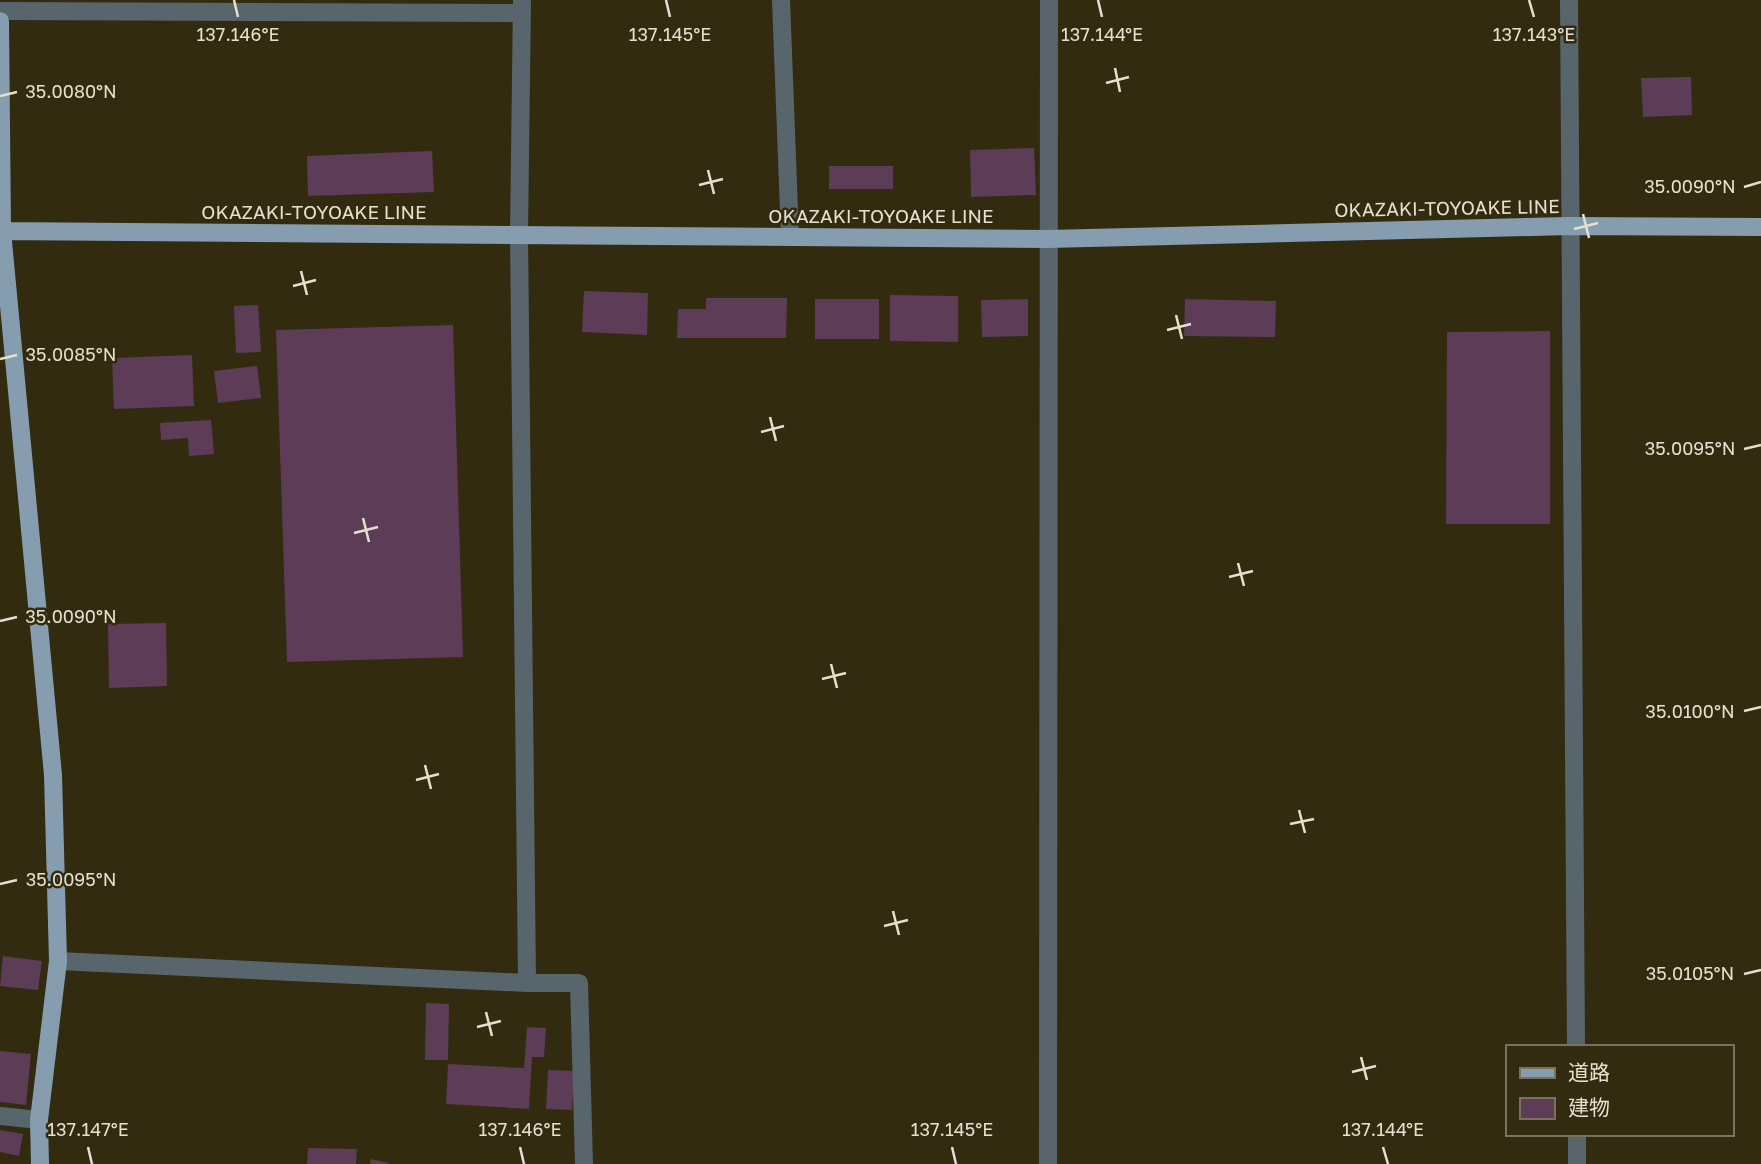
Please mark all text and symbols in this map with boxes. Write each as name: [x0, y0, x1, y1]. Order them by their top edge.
text: 137.146°E: [197, 23, 279, 45]
text: 137.145°E: [629, 23, 711, 45]
text: 137.144°E: [1061, 23, 1143, 45]
text: 137.143°E: [1493, 23, 1575, 45]
text: 35.0080°N: [25, 80, 117, 102]
text: 35.0090°N: [1644, 175, 1736, 197]
street label: OKAZAKI-TOYOAKE LINE: [1334, 194, 1560, 221]
street label: OKAZAKI-TOYOAKE LINE: [201, 200, 427, 223]
street label: OKAZAKI-TOYOAKE LINE: [768, 204, 994, 227]
text: 35.0085°N: [26, 343, 116, 365]
text: 35.0095°N: [1645, 437, 1735, 459]
text: 35.0090°N: [25, 605, 117, 627]
text: 35.0100°N: [1645, 700, 1735, 722]
text: 35.0095°N: [26, 868, 116, 890]
text: 35.0105°N: [1646, 962, 1734, 984]
legend: [1506, 1045, 1733, 1136]
text: 道路: [1568, 1059, 1610, 1085]
text: 建物: [1568, 1094, 1610, 1120]
text: 137.147°E: [47, 1118, 129, 1140]
text: 137.146°E: [479, 1118, 561, 1140]
text: 137.145°E: [911, 1118, 993, 1140]
text: 137.144°E: [1342, 1118, 1424, 1140]

